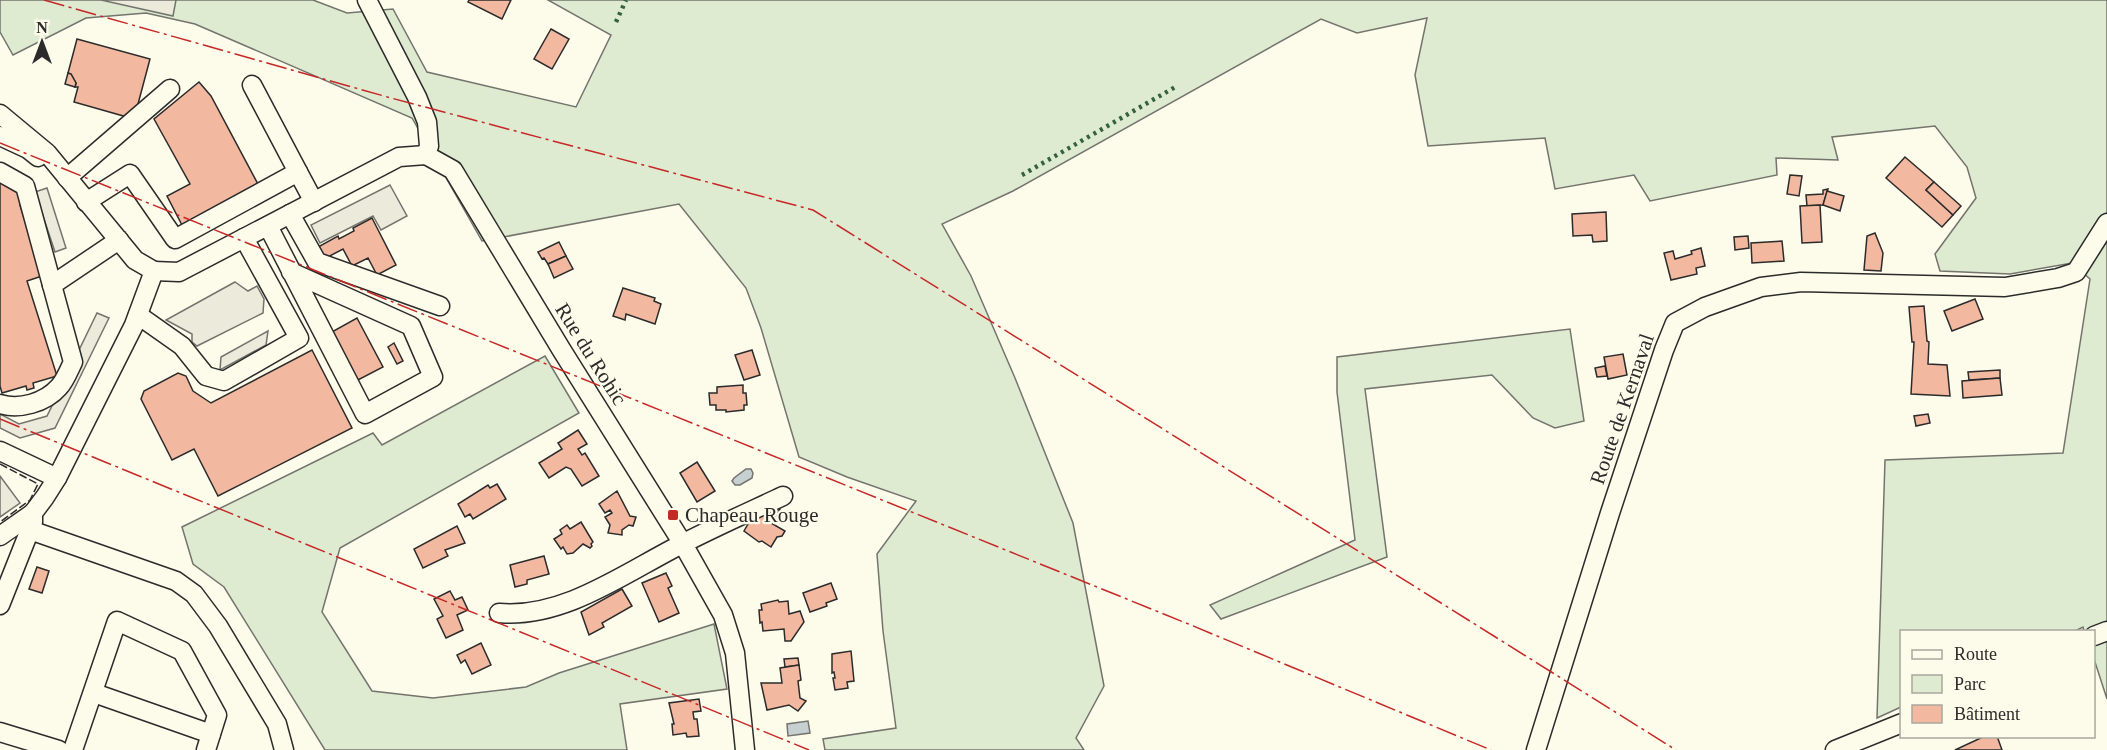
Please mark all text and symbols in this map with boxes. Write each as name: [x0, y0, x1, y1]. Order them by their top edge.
north arrow: [12, 12, 72, 72]
text: N: [36, 19, 48, 36]
street label: Rue du Rohic: [550, 299, 632, 409]
street label: Route de Kernaval: [1585, 331, 1659, 487]
place label: Chapeau Rouge: [685, 503, 819, 527]
marker: Chapeau Rouge: [666, 508, 680, 522]
legend: [1900, 630, 2095, 738]
text: Route: [1954, 644, 1997, 664]
text: Parc: [1954, 674, 1986, 694]
text: Bâtiment: [1954, 704, 2020, 724]

